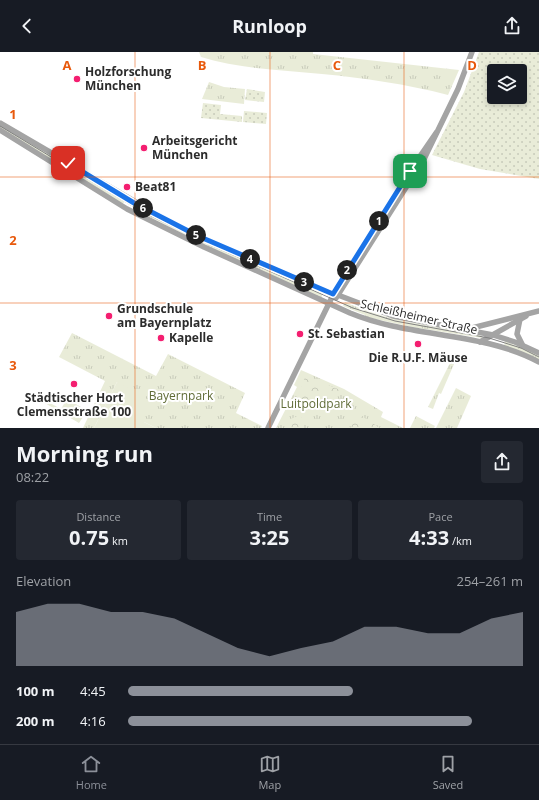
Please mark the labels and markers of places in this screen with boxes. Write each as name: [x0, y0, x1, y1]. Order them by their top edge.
place label: Holzforschung München: [85, 63, 171, 94]
marker: Holzforschung München: [72, 74, 82, 84]
place label: Arbeitsgericht München: [152, 132, 238, 163]
marker: Arbeitsgericht München: [139, 143, 149, 153]
pin: [51, 146, 85, 180]
pin: [393, 154, 427, 188]
place label: Beat81: [135, 178, 176, 195]
marker: Beat81: [122, 182, 132, 192]
pin: 6: [133, 198, 153, 218]
pin: 1: [369, 211, 389, 231]
pin: 5: [186, 225, 206, 245]
pin: 4: [240, 249, 260, 269]
pin: 2: [337, 260, 357, 280]
pin: 3: [294, 272, 314, 292]
place label: Grundschule am Bayernplatz: [117, 300, 211, 331]
marker: Grundschule am Bayernplatz: [104, 311, 114, 321]
place label: St. Sebastian: [308, 325, 385, 342]
place label: Kapelle: [169, 329, 213, 346]
marker: St. Sebastian: [295, 329, 305, 339]
marker: Kapelle: [156, 333, 166, 343]
marker: Die R.U.F. Mäuse: [413, 339, 423, 349]
place label: Die R.U.F. Mäuse: [368, 349, 468, 366]
marker: Städtischer Hort Clemensstraße 100: [69, 379, 79, 389]
place label: Städtischer Hort Clemensstraße 100: [17, 389, 131, 420]

